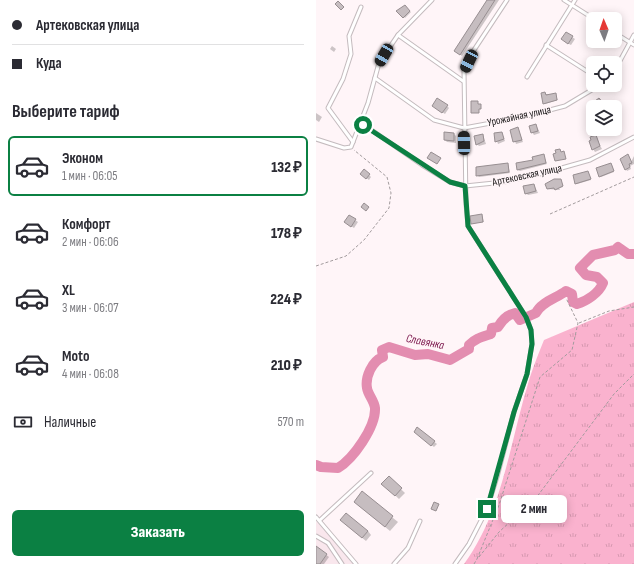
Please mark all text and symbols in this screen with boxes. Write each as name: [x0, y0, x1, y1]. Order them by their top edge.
north arrow: [586, 12, 622, 48]
map controls: [586, 12, 622, 136]
text: Артековская улица: [36, 16, 139, 35]
car: [373, 42, 395, 68]
car: [458, 48, 480, 74]
text: Куда: [36, 54, 62, 73]
button: locate: [586, 56, 622, 92]
button: layers: [586, 100, 622, 136]
text: Выберите тариф: [12, 101, 120, 122]
street label: Урожайная улица: [486, 103, 552, 129]
route start: [354, 116, 372, 134]
car: [458, 131, 470, 155]
icon: car: [14, 148, 50, 184]
text: Эконом: [62, 149, 103, 168]
text: 132 ₽: [271, 158, 302, 177]
street label: Артековская улица: [490, 161, 563, 189]
text: 1 мин · 06:05: [62, 168, 118, 184]
icon: car: [14, 214, 50, 250]
text: Комфорт: [62, 215, 111, 234]
text: 178 ₽: [271, 224, 302, 243]
text: 2 мин · 06:06: [62, 234, 119, 250]
icon: car: [14, 280, 50, 316]
text: XL: [62, 281, 75, 300]
text: 224 ₽: [270, 290, 302, 309]
text: 3 мин · 06:07: [62, 300, 118, 316]
water label: Славянка: [405, 331, 446, 353]
icon: car: [14, 346, 50, 382]
text: Moto: [62, 347, 89, 366]
text: 210 ₽: [271, 356, 302, 375]
text: 4 мин · 06:08: [62, 366, 119, 382]
icon: cash: [12, 411, 34, 433]
text: Наличные: [44, 413, 96, 432]
text: 570 m: [277, 414, 304, 430]
callout: 2 мин: [501, 495, 567, 523]
route end: [478, 500, 496, 518]
text: 2 мин: [521, 501, 547, 517]
button: Заказать: [12, 510, 304, 556]

